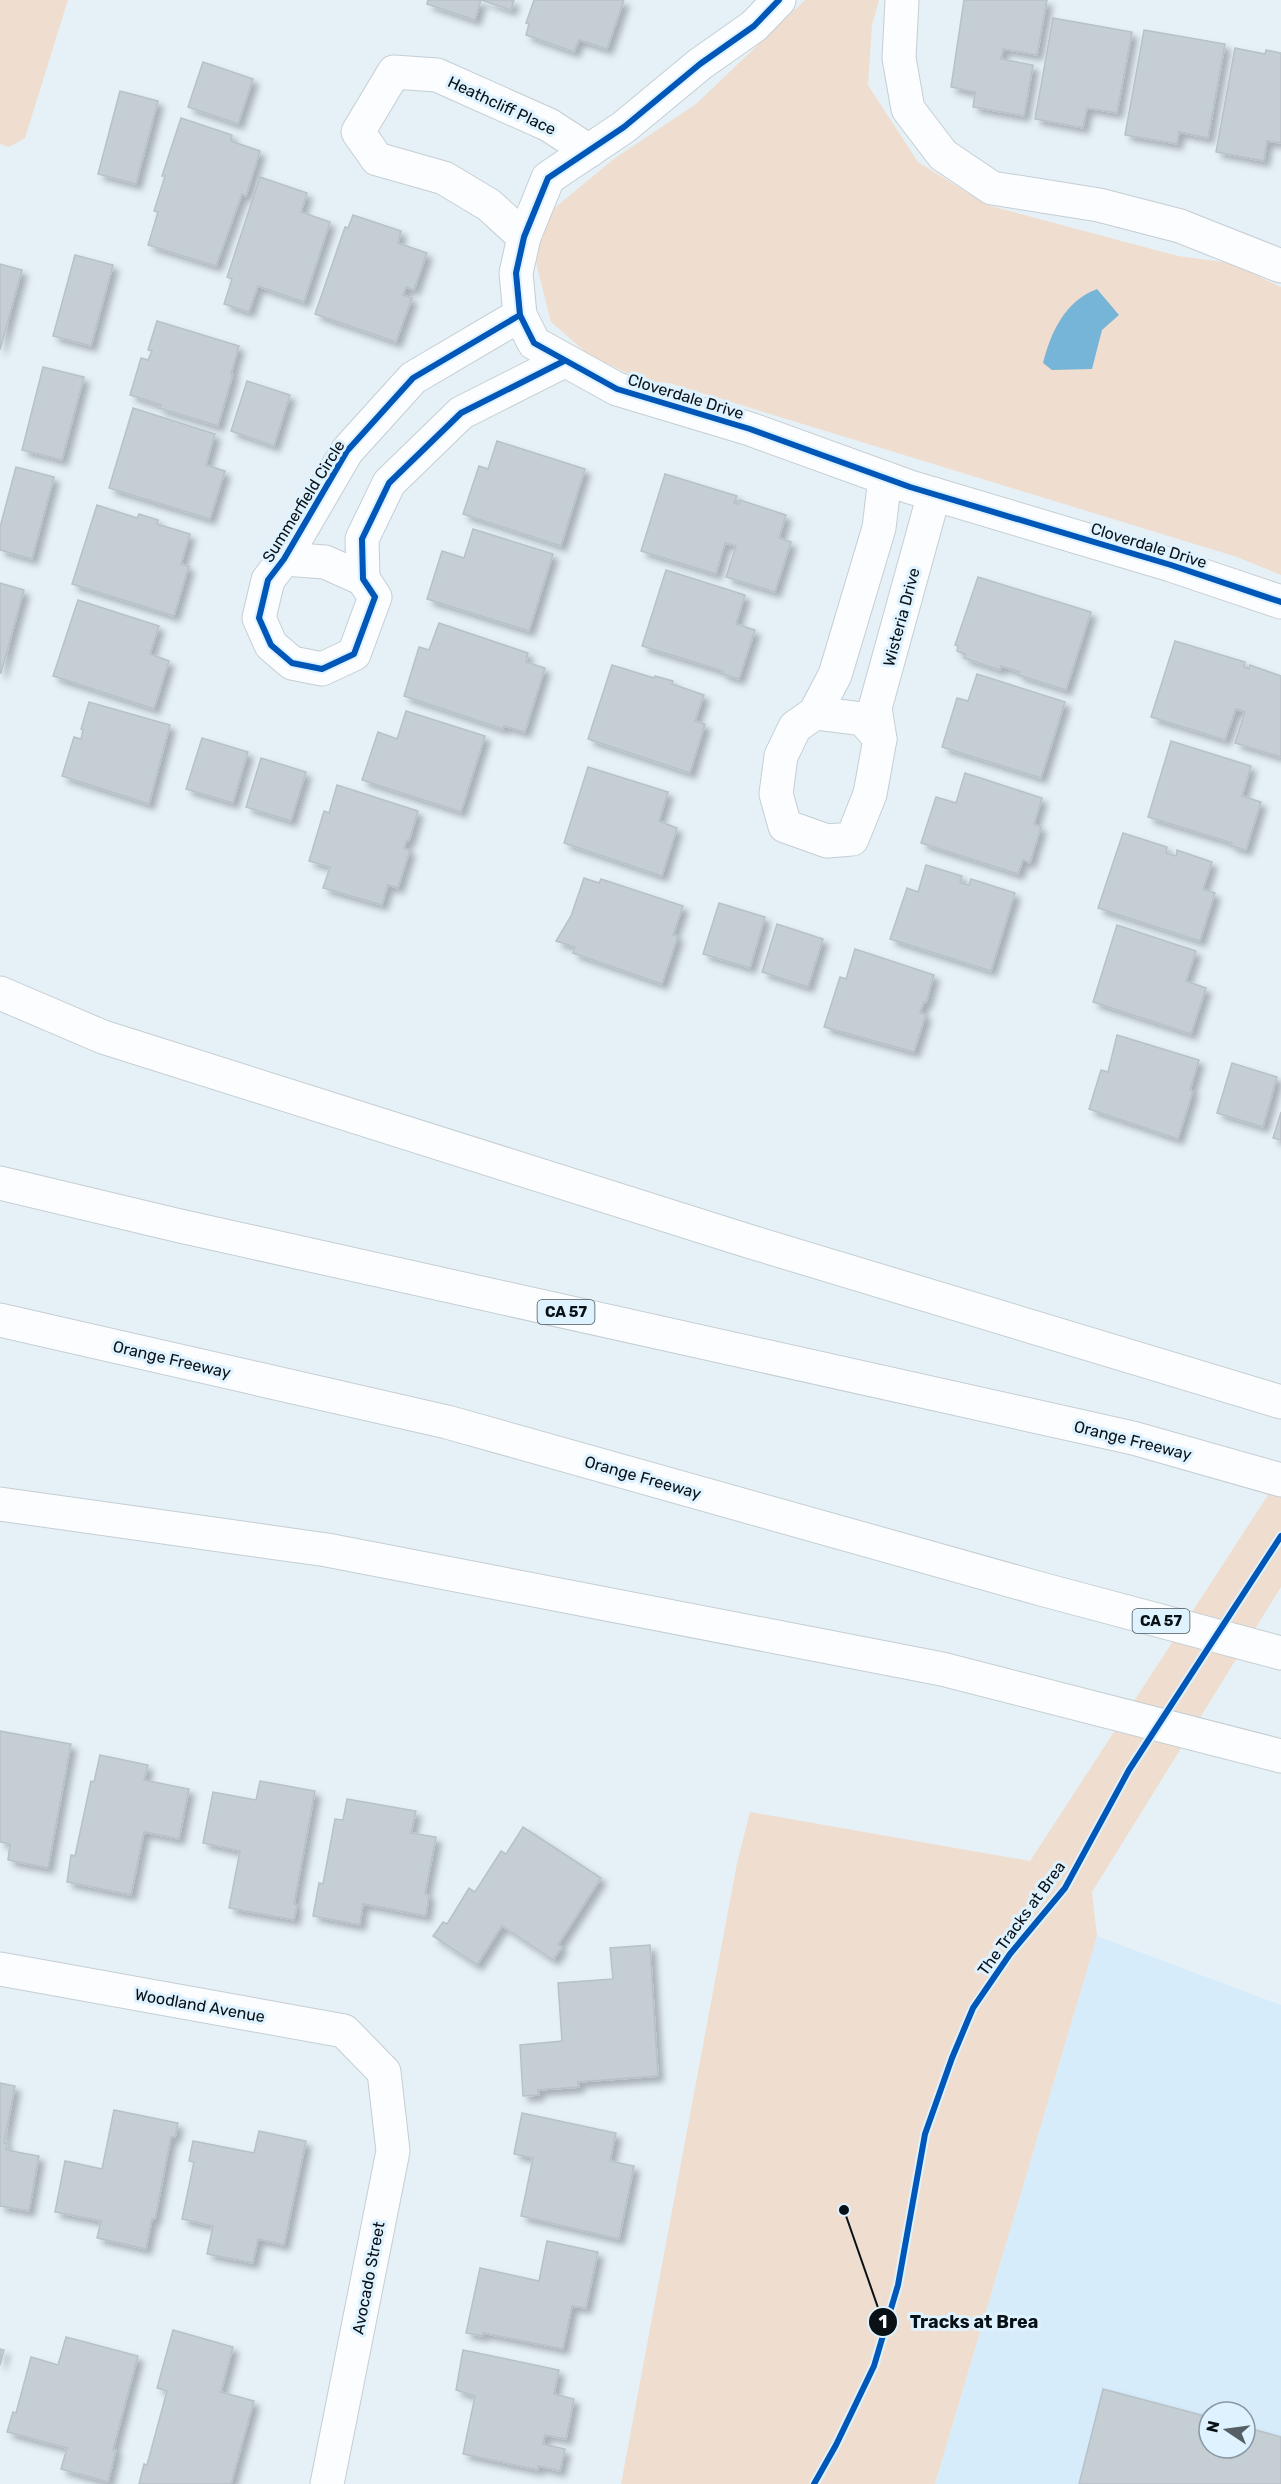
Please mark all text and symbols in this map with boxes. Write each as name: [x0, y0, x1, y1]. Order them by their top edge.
street label: Heathcliff Place: [445, 72, 559, 139]
street label: Cloverdale Drive: [625, 370, 746, 423]
street label: Summerfield Circle: [258, 437, 349, 566]
street label: Cloverdale Drive: [1088, 519, 1209, 572]
street label: Wisteria Drive: [879, 566, 924, 668]
road number: CA 57: [538, 1300, 594, 1324]
street label: Orange Freeway: [111, 1337, 233, 1382]
street label: Orange Freeway: [1072, 1417, 1194, 1464]
street label: Orange Freeway: [582, 1452, 704, 1503]
road number: CA 57: [1132, 1609, 1190, 1633]
street label: The Tracks at Brea: [974, 1858, 1069, 1979]
street label: Woodland Avenue: [133, 1985, 267, 2026]
street label: Avocado Street: [348, 2220, 389, 2336]
callout: Tracks at Brea: [868, 2304, 1050, 2340]
text: 1: [879, 2311, 887, 2333]
text: Tracks at Brea: [910, 2311, 1038, 2333]
north arrow: [1197, 2400, 1257, 2460]
text: N: [1202, 2419, 1223, 2434]

